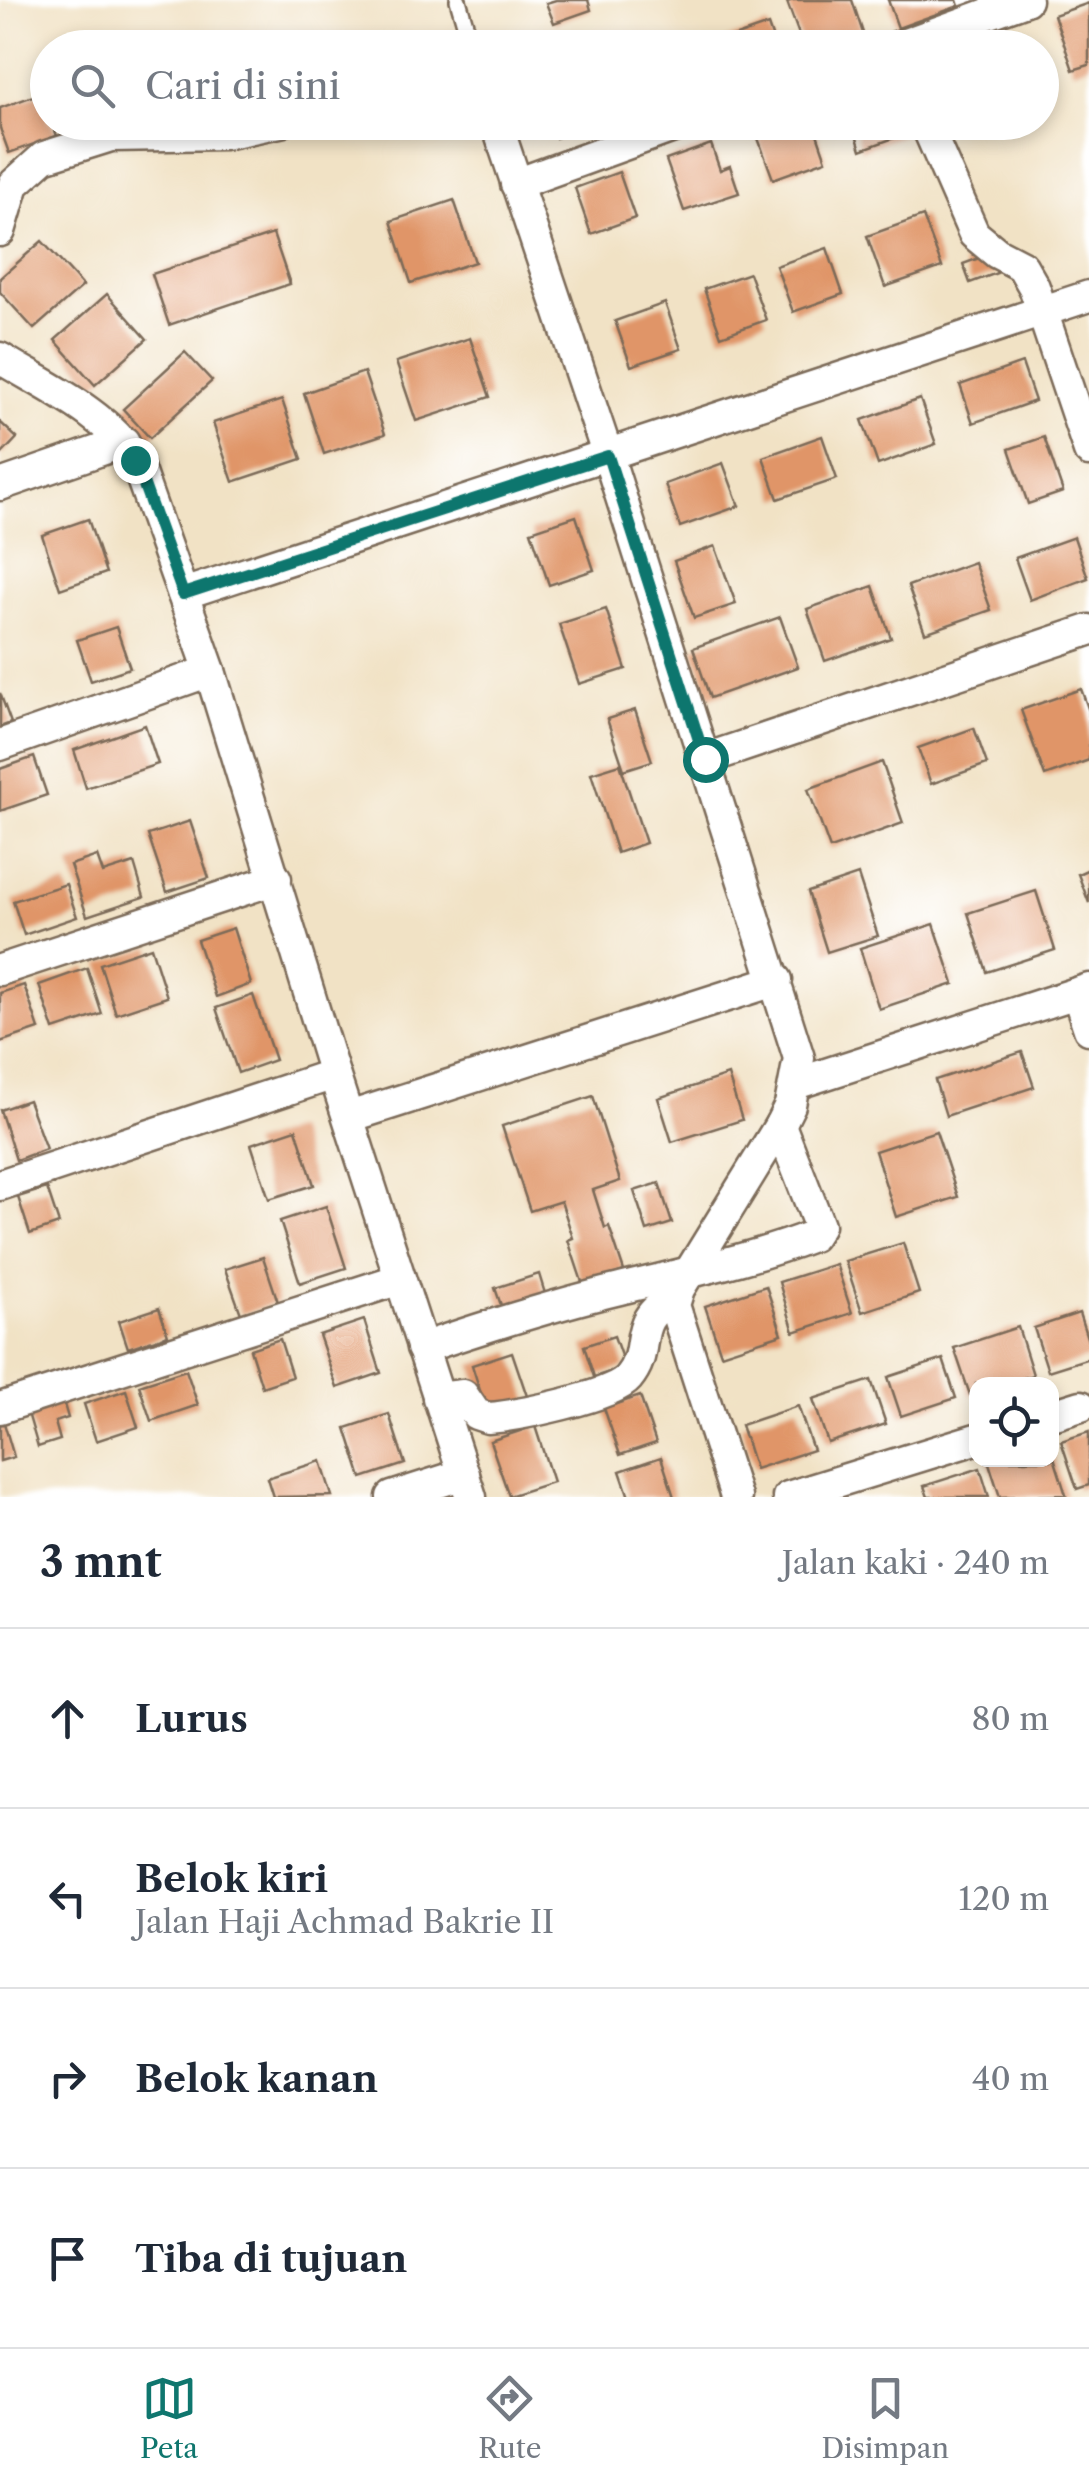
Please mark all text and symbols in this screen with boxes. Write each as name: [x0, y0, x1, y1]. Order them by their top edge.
search box: [30, 30, 1059, 140]
icon: search: [65, 58, 120, 113]
text: Cari di sini: [145, 62, 340, 109]
route end: [113, 438, 159, 484]
route start: [683, 737, 729, 783]
map controls: [969, 1377, 1059, 1467]
button: locate: [969, 1377, 1059, 1467]
text: 3 mnt: [40, 1536, 162, 1588]
text: Jalan kaki · 240 m: [782, 1543, 1049, 1582]
icon: ahead: [40, 1691, 95, 1746]
text: Lurus: [135, 1695, 248, 1742]
text: 80 m: [971, 1699, 1049, 1738]
text: Belok kiri: [135, 1855, 328, 1902]
icon: left: [40, 1871, 95, 1926]
text: 120 m: [959, 1879, 1049, 1918]
text: Jalan Haji Achmad Bakrie II: [135, 1902, 554, 1941]
icon: right: [40, 2051, 95, 2106]
text: Belok kanan: [135, 2055, 378, 2102]
text: 40 m: [972, 2059, 1049, 2098]
icon: arrive: [40, 2231, 95, 2286]
text: Tiba di tujuan: [135, 2235, 407, 2282]
tab: Peta: [140, 2371, 198, 2465]
tab: Rute: [478, 2371, 541, 2465]
tab: Disimpan: [821, 2371, 949, 2465]

